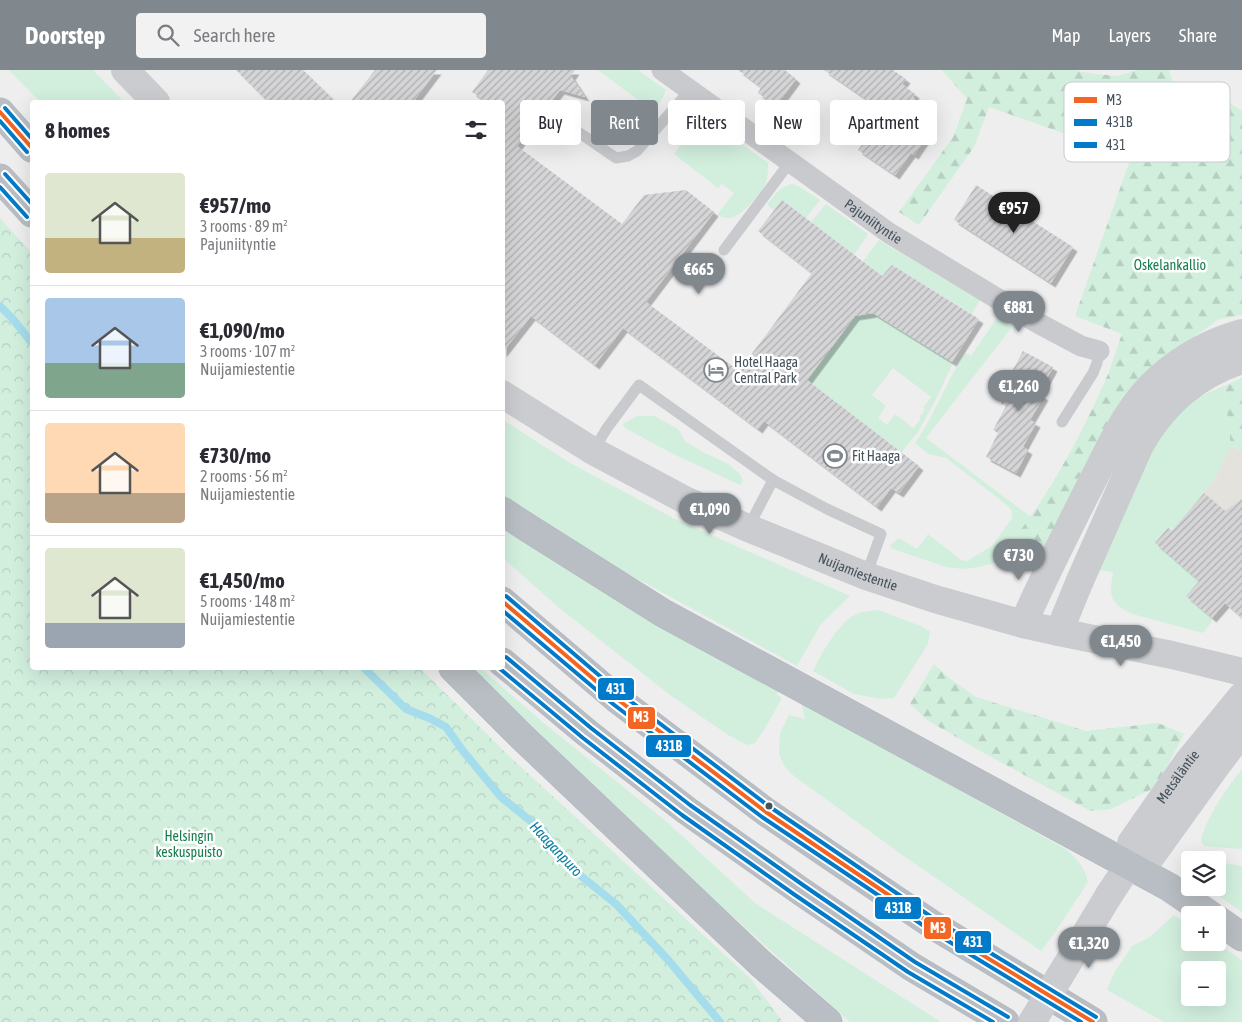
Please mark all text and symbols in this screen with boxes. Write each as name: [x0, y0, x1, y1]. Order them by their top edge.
search box: [136, 13, 486, 58]
icon: search: [154, 21, 182, 49]
text: Doorstep: [25, 22, 106, 49]
text: Search here: [194, 24, 275, 46]
text: Map: [1051, 25, 1080, 46]
text: Layers: [1108, 25, 1151, 46]
text: Share: [1179, 25, 1217, 46]
legend: [1064, 82, 1230, 162]
text: M3: [1106, 92, 1122, 108]
chip: Buy: [520, 100, 581, 145]
chip: Rent: [591, 100, 658, 145]
chip: Filters: [668, 100, 745, 145]
chip: New: [755, 100, 820, 145]
chip: Apartment: [830, 100, 937, 145]
text: 431B: [1106, 114, 1133, 130]
icon: filters: [462, 116, 490, 144]
text: 8 homes: [45, 118, 110, 142]
text: 431: [1106, 137, 1126, 153]
pin: €957: [984, 191, 1044, 234]
icon: home: [85, 193, 145, 253]
text: €957/mo: [200, 193, 271, 217]
street label: Pajuniityntie: [841, 196, 905, 247]
text: €957: [999, 199, 1029, 217]
text: 3 rooms · 89 m²: [200, 217, 288, 235]
text: Pajuniityntie: [200, 235, 276, 253]
pin: €665: [669, 252, 729, 295]
park label: Oskelankallio: [1134, 257, 1206, 273]
text: €665: [684, 260, 714, 278]
pin: €881: [989, 290, 1049, 333]
text: €881: [1004, 298, 1034, 316]
icon: home: [85, 318, 145, 378]
text: €1,090/mo: [200, 318, 285, 342]
text: 3 rooms · 107 m²: [200, 342, 295, 360]
place label: Hotel Haaga Central Park: [734, 354, 798, 386]
hotel icon: Hotel Haaga Central Park: [703, 357, 729, 383]
text: Nuijamiestentie: [200, 360, 295, 378]
pin: €1,260: [978, 370, 1060, 412]
text: €1,260: [999, 377, 1039, 395]
icon: home: [85, 443, 145, 503]
text: €730/mo: [200, 443, 271, 467]
sports icon: Fit Haaga: [822, 443, 848, 469]
place label: Fit Haaga: [852, 448, 900, 464]
text: 2 rooms · 56 m²: [200, 467, 288, 485]
text: Nuijamiestentie: [200, 485, 295, 503]
pin: €1,090: [669, 492, 751, 535]
text: €1,090: [690, 500, 730, 518]
pin: €730: [989, 538, 1049, 581]
text: €730: [1004, 546, 1034, 564]
street label: Nuijamiestentie: [816, 550, 900, 594]
icon: home: [85, 568, 145, 628]
text: €1,450/mo: [200, 568, 285, 592]
text: 5 rooms · 148 m²: [200, 592, 295, 610]
text: Nuijamiestentie: [200, 610, 295, 628]
pin: €1,450: [1080, 624, 1162, 667]
text: €1,450: [1101, 632, 1141, 650]
line badge: 431: [597, 677, 635, 701]
text: 431: [605, 681, 626, 697]
line badge: M3: [627, 706, 656, 730]
text: M3: [633, 709, 649, 725]
line badge: 431B: [645, 734, 692, 758]
text: 431B: [655, 738, 683, 754]
street label: Metsäläntie: [1153, 747, 1202, 806]
unlabelled marker: [764, 801, 774, 811]
water label: Haaganpuro: [527, 818, 586, 880]
park label: Helsingin keskuspuisto: [155, 828, 223, 860]
map controls: [1181, 851, 1226, 1006]
button: layers: [1181, 851, 1226, 896]
line badge: 431B: [874, 896, 922, 920]
text: 431B: [884, 900, 912, 916]
button: +: [1181, 906, 1226, 951]
line badge: M3: [923, 916, 952, 940]
text: M3: [930, 920, 946, 936]
pin: €1,320: [1048, 926, 1130, 969]
line badge: 431: [954, 930, 992, 954]
text: 431: [962, 934, 983, 950]
text: €1,320: [1069, 934, 1109, 952]
button: −: [1181, 961, 1226, 1006]

